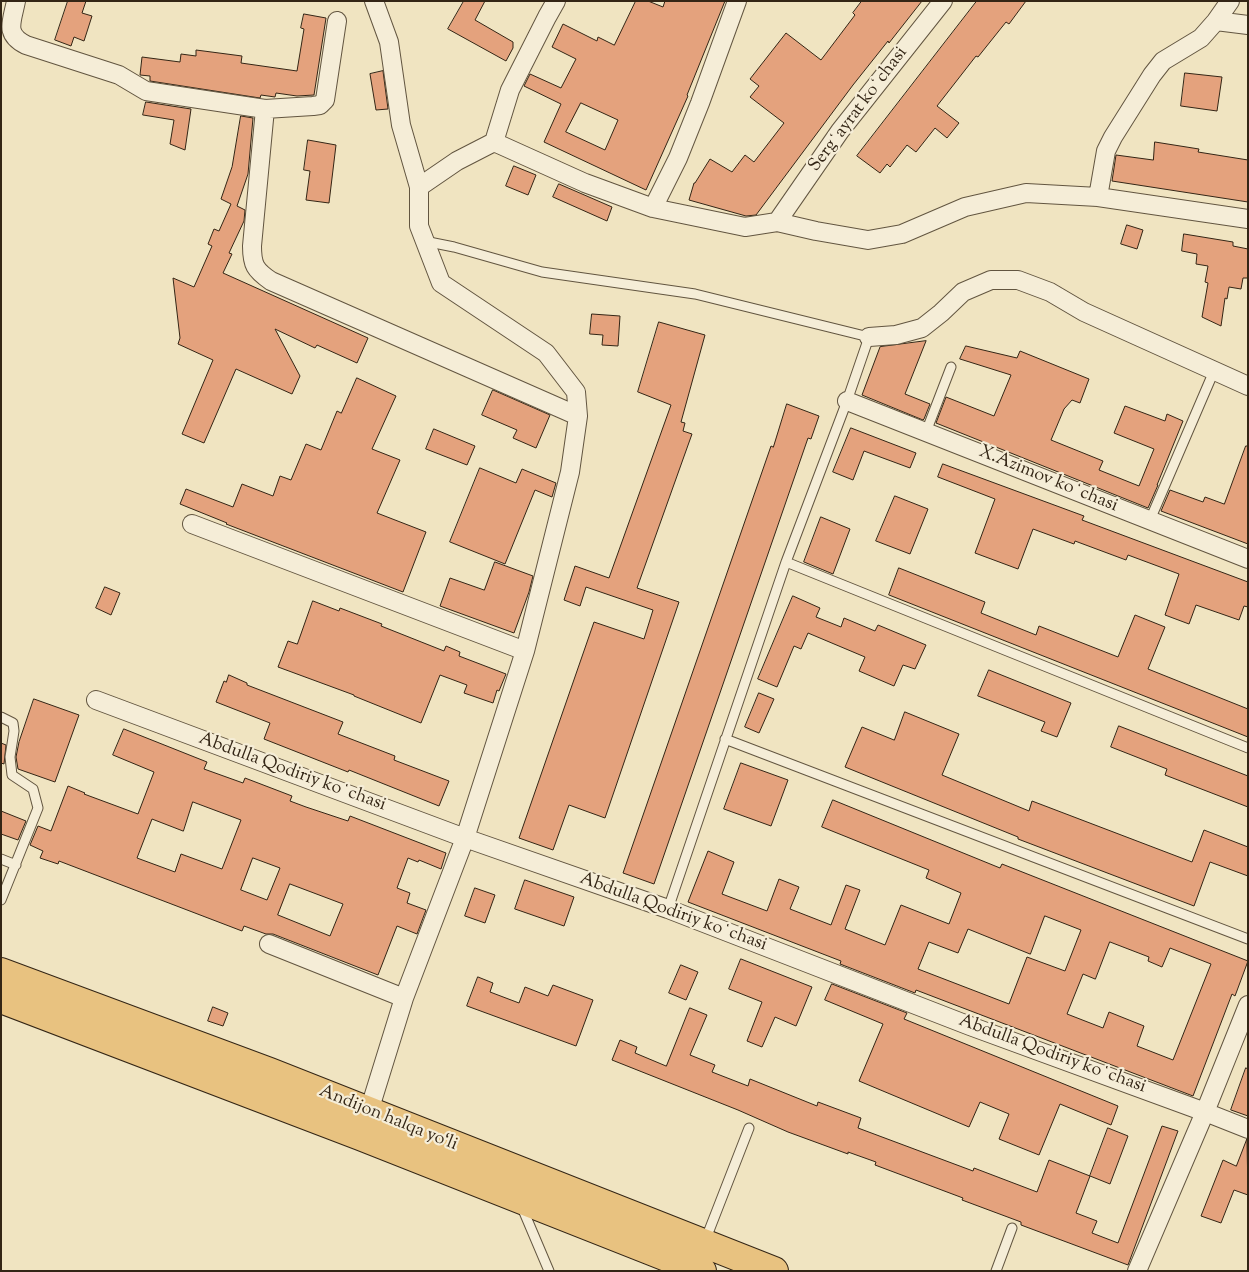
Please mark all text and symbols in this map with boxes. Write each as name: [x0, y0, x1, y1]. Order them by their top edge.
street label: Sergʻayrat koʻchasi: [805, 43, 913, 177]
street label: X.Azimov koʻchasi: [975, 442, 1121, 518]
street label: Abdulla Qodiriy koʻchasi: [195, 729, 389, 817]
street label: Abdulla Qodiriy koʻchasi: [576, 869, 770, 957]
street label: Abdulla Qodiriy koʻchasi: [955, 1011, 1149, 1099]
street label: Andijon halqa yo‘li: [316, 1081, 460, 1157]

